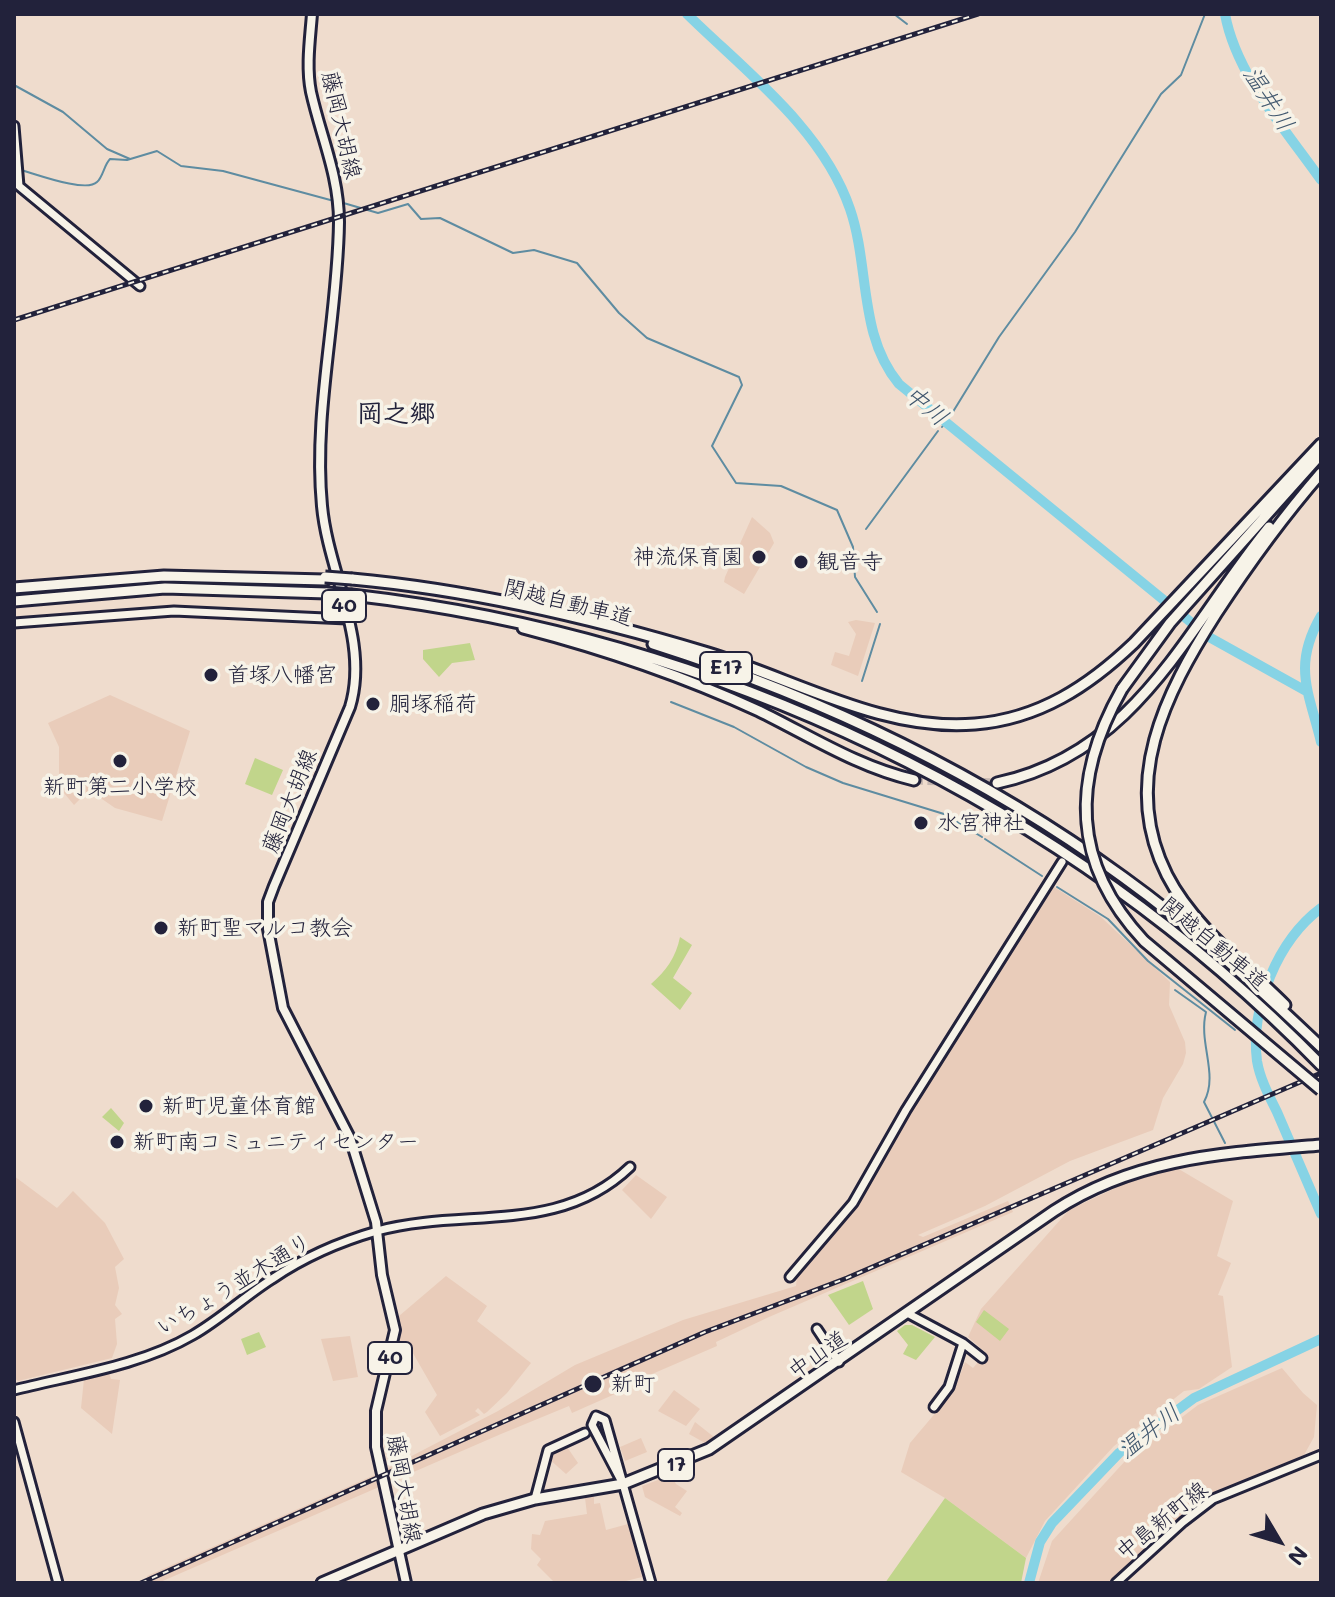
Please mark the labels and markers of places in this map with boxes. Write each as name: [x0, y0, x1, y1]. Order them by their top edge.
place label: 神流保育園: [633, 544, 743, 570]
marker: 神流保育園: [750, 548, 768, 566]
place label: 観音寺: [817, 549, 883, 575]
marker: 観音寺: [792, 553, 810, 571]
place label: 首塚八幡宮: [227, 662, 337, 688]
marker: 首塚八幡宮: [202, 666, 220, 684]
place label: 胴塚稲荷: [389, 691, 477, 717]
marker: 胴塚稲荷: [364, 695, 382, 713]
marker: 新町第二小学校: [111, 752, 129, 770]
place label: 新町第二小学校: [43, 774, 197, 800]
place label: 水宮神社: [937, 810, 1025, 836]
marker: 水宮神社: [912, 814, 930, 832]
place label: 新町聖マルコ教会: [177, 915, 353, 941]
marker: 新町聖マルコ教会: [152, 919, 170, 937]
place label: 新町児童体育館: [162, 1093, 316, 1119]
marker: 新町児童体育館: [137, 1097, 155, 1115]
place label: 新町南コミュニティセンター: [133, 1129, 419, 1155]
marker: 新町南コミュニティセンター: [108, 1133, 126, 1151]
place label: 新町: [611, 1371, 655, 1397]
marker: 新町: [582, 1373, 604, 1395]

